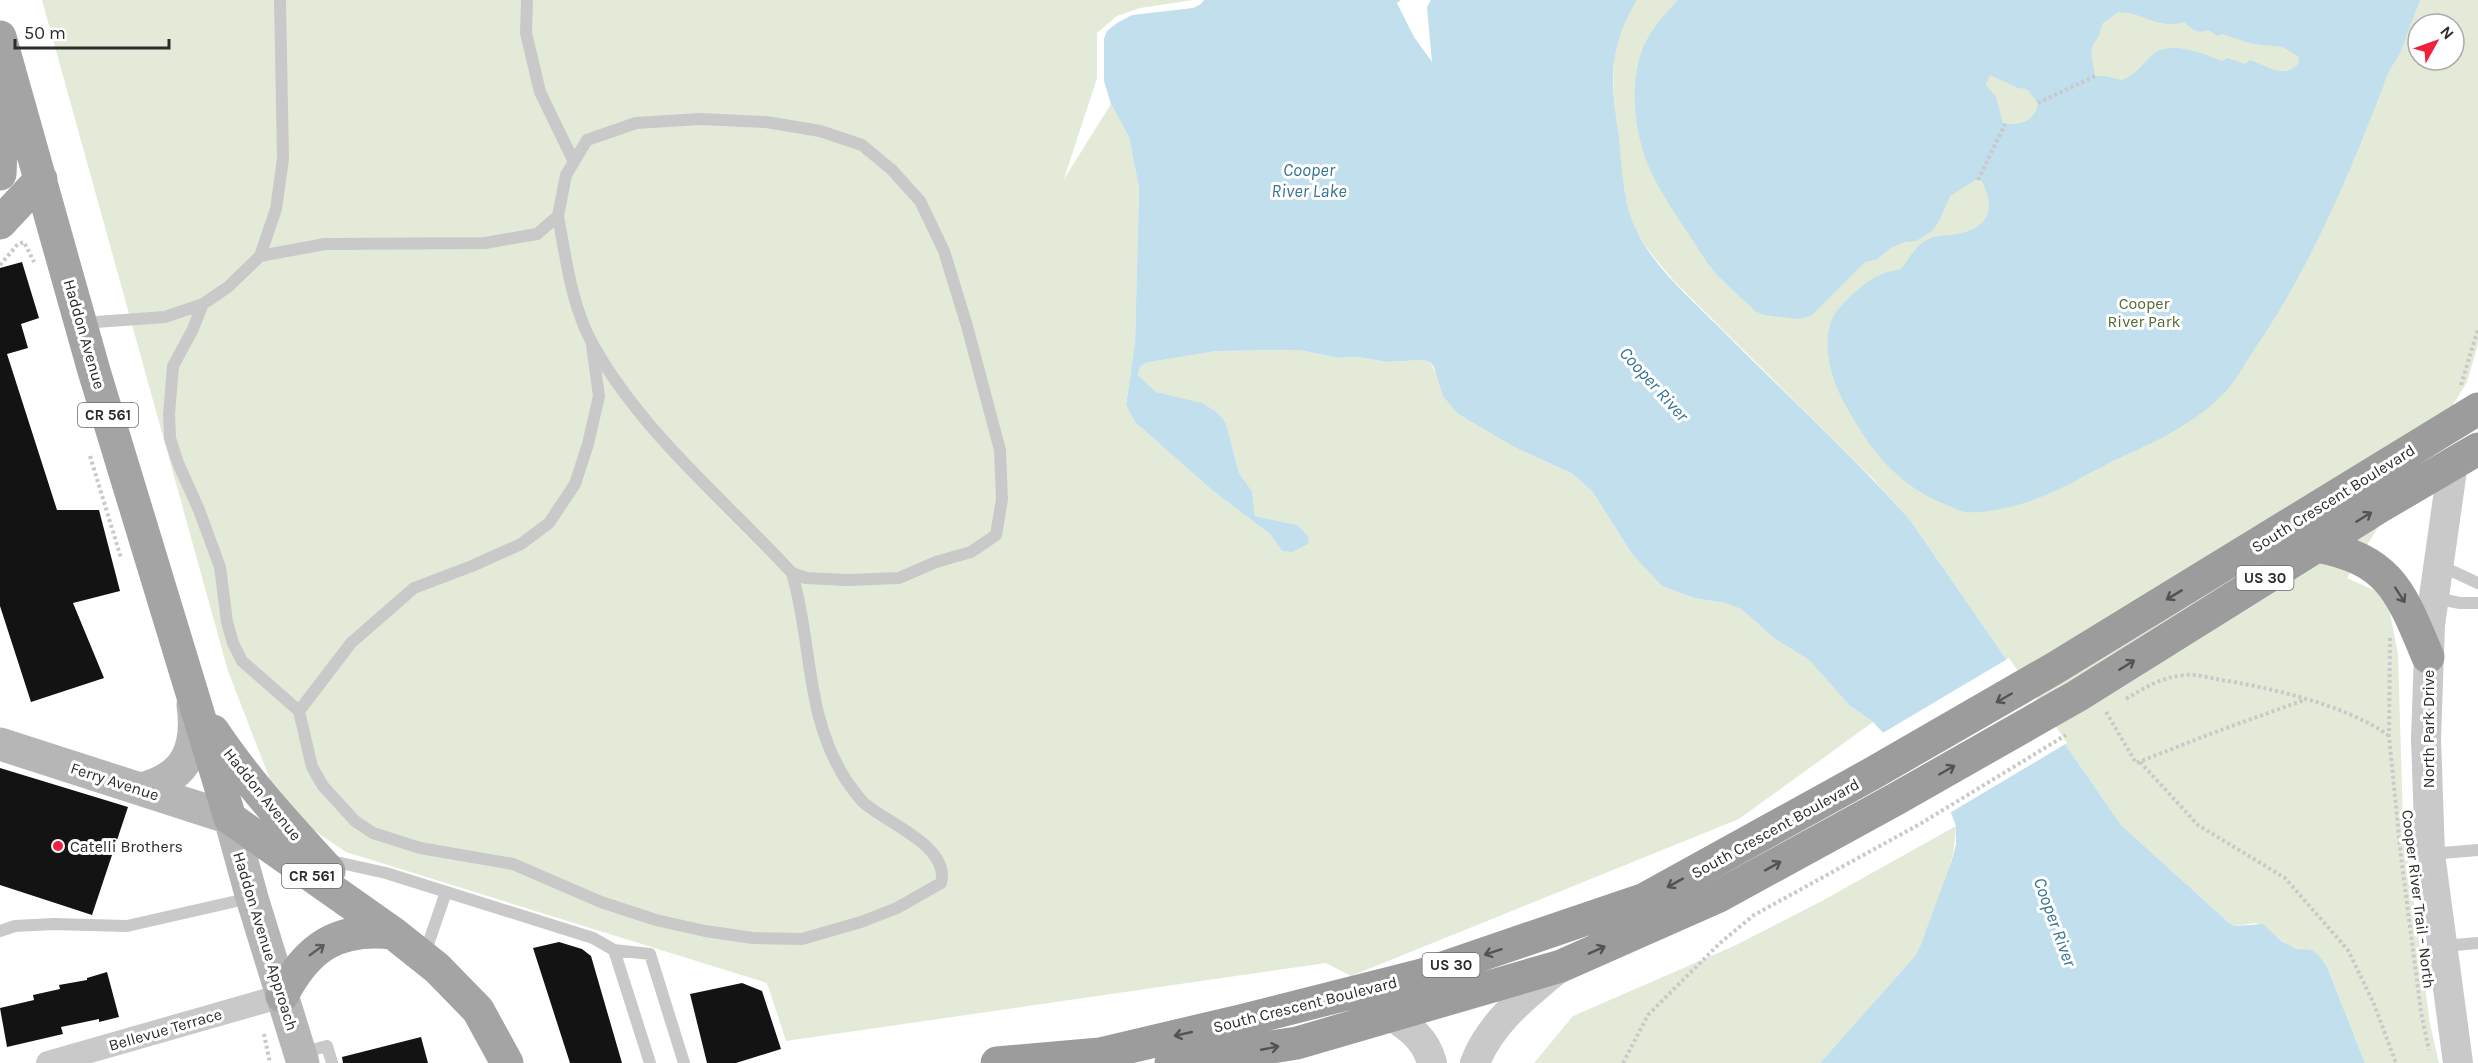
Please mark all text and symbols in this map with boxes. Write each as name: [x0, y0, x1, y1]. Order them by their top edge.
scale bar: [15, 12, 170, 50]
north arrow: [2406, 12, 2466, 72]
text: 50 m: [24, 22, 66, 44]
text: N: [2436, 22, 2458, 43]
water label: Cooper River Lake: [1271, 159, 1347, 202]
street label: Haddon Avenue: [60, 277, 109, 391]
park label: Cooper River Park: [2108, 294, 2180, 331]
water label: Cooper River: [1615, 342, 1694, 427]
road number: CR 561: [78, 403, 138, 427]
street label: South Crescent Boulevard: [2248, 440, 2418, 557]
one-way arrow: [2355, 510, 2372, 523]
road number: US 30: [2236, 566, 2294, 590]
one-way arrow: [2394, 587, 2406, 603]
one-way arrow: [2166, 590, 2183, 602]
one-way arrow: [2118, 658, 2135, 670]
street label: North Park Drive: [2419, 670, 2438, 788]
one-way arrow: [1996, 692, 2013, 704]
street label: Haddon Avenue: [220, 744, 306, 844]
street label: Ferry Avenue: [68, 758, 161, 805]
one-way arrow: [1938, 764, 1955, 776]
street label: South Crescent Boulevard: [1688, 774, 1862, 883]
street label: Cooper River Trail - North: [2398, 809, 2439, 989]
place label: Catelli Brothers: [70, 837, 183, 856]
marker: Catelli Brothers: [51, 839, 65, 853]
street label: Haddon Avenue Approach: [229, 849, 302, 1033]
one-way arrow: [1764, 860, 1781, 872]
road number: CR 561: [282, 864, 342, 888]
water label: Cooper River: [2029, 875, 2082, 970]
one-way arrow: [1667, 877, 1684, 889]
one-way arrow: [309, 944, 325, 956]
one-way arrow: [1588, 944, 1606, 955]
one-way arrow: [1484, 947, 1503, 958]
road number: US 30: [1422, 953, 1480, 977]
street label: South Crescent Boulevard: [1211, 972, 1399, 1037]
street label: Bellevue Terrace: [106, 1004, 224, 1055]
one-way arrow: [1174, 1029, 1193, 1041]
one-way arrow: [1260, 1042, 1279, 1053]

